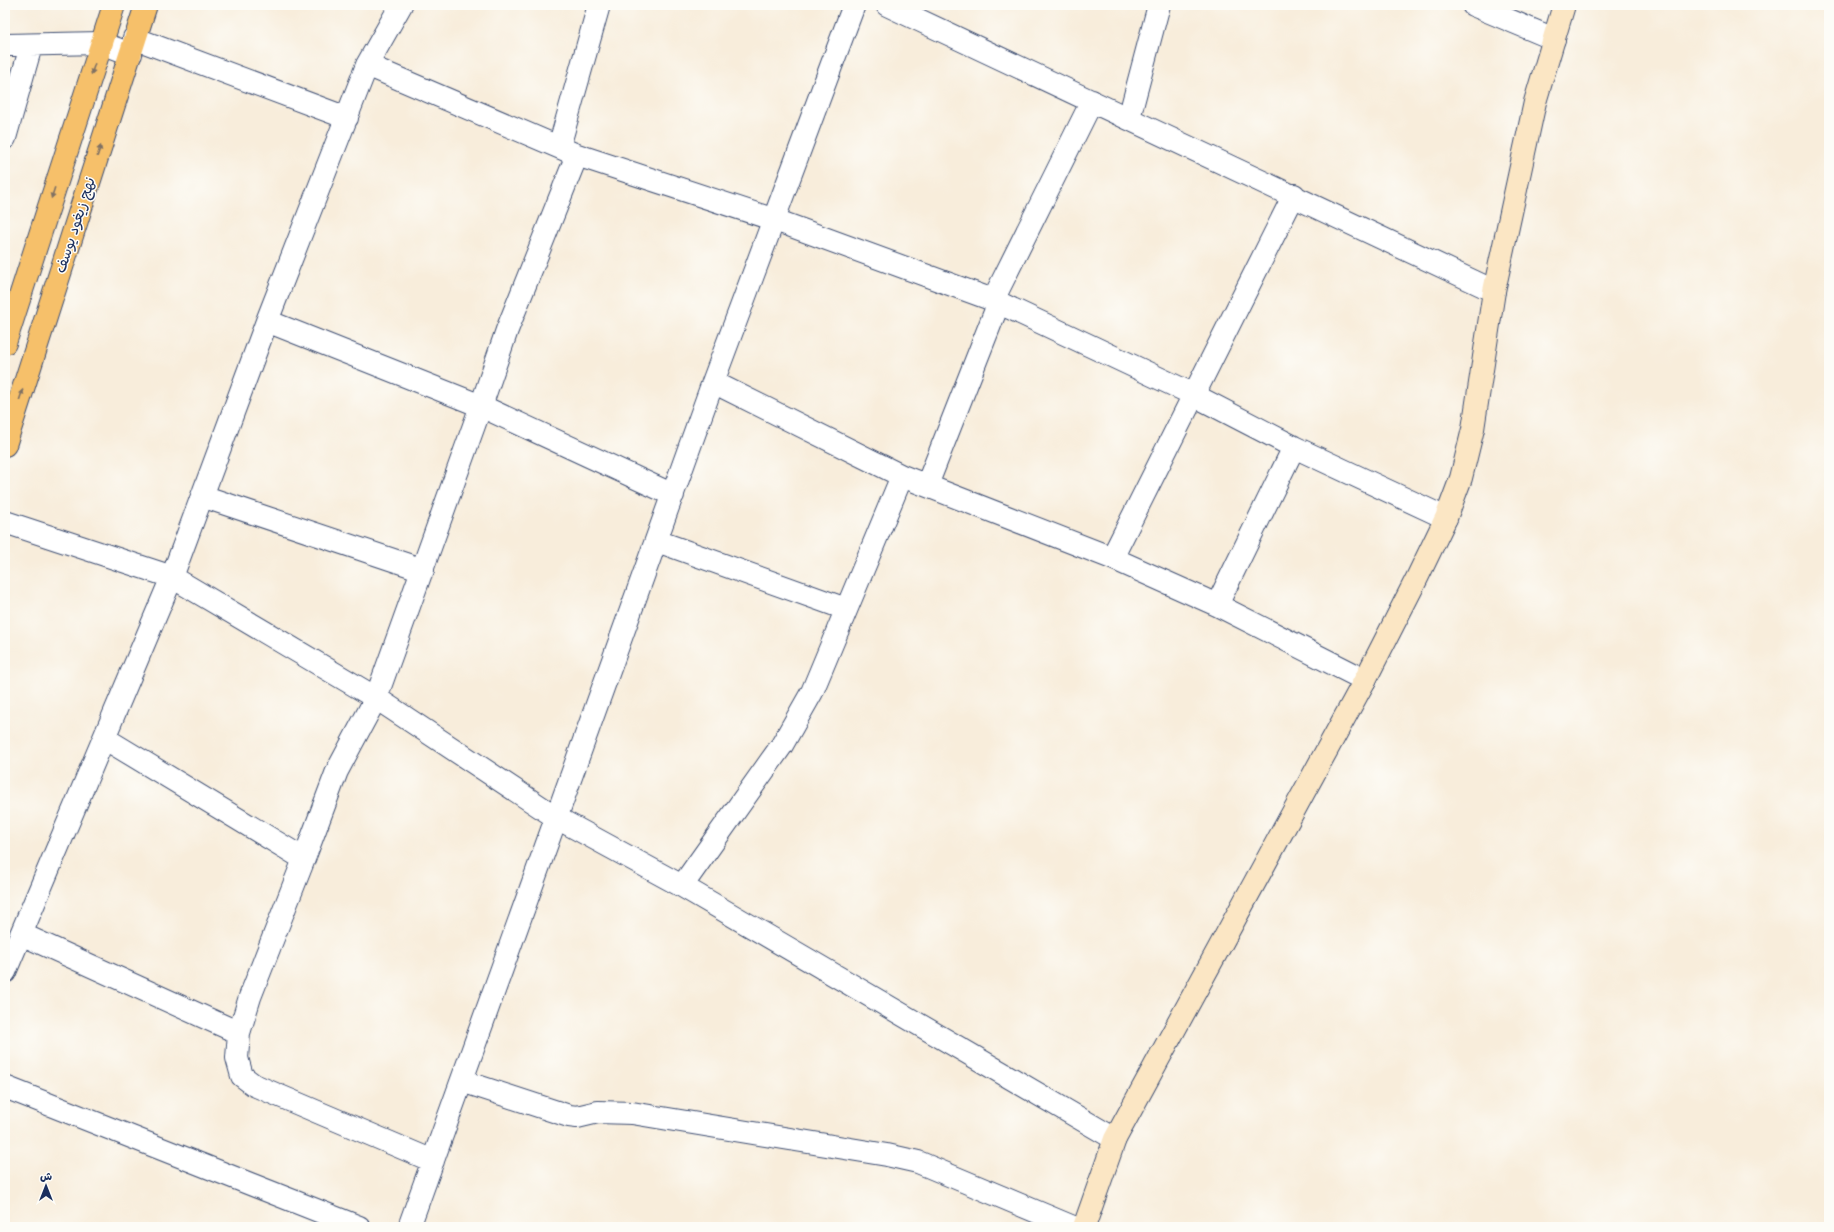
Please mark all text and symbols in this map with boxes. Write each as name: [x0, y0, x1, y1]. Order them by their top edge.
one-way arrow: [90, 63, 96, 75]
one-way arrow: [97, 145, 103, 157]
street label: نهج زيغود يوسف: [51, 175, 101, 276]
one-way arrow: [50, 187, 56, 199]
one-way arrow: [18, 388, 24, 400]
north arrow: [26, 1166, 66, 1206]
text: ش: [40, 1170, 52, 1184]

